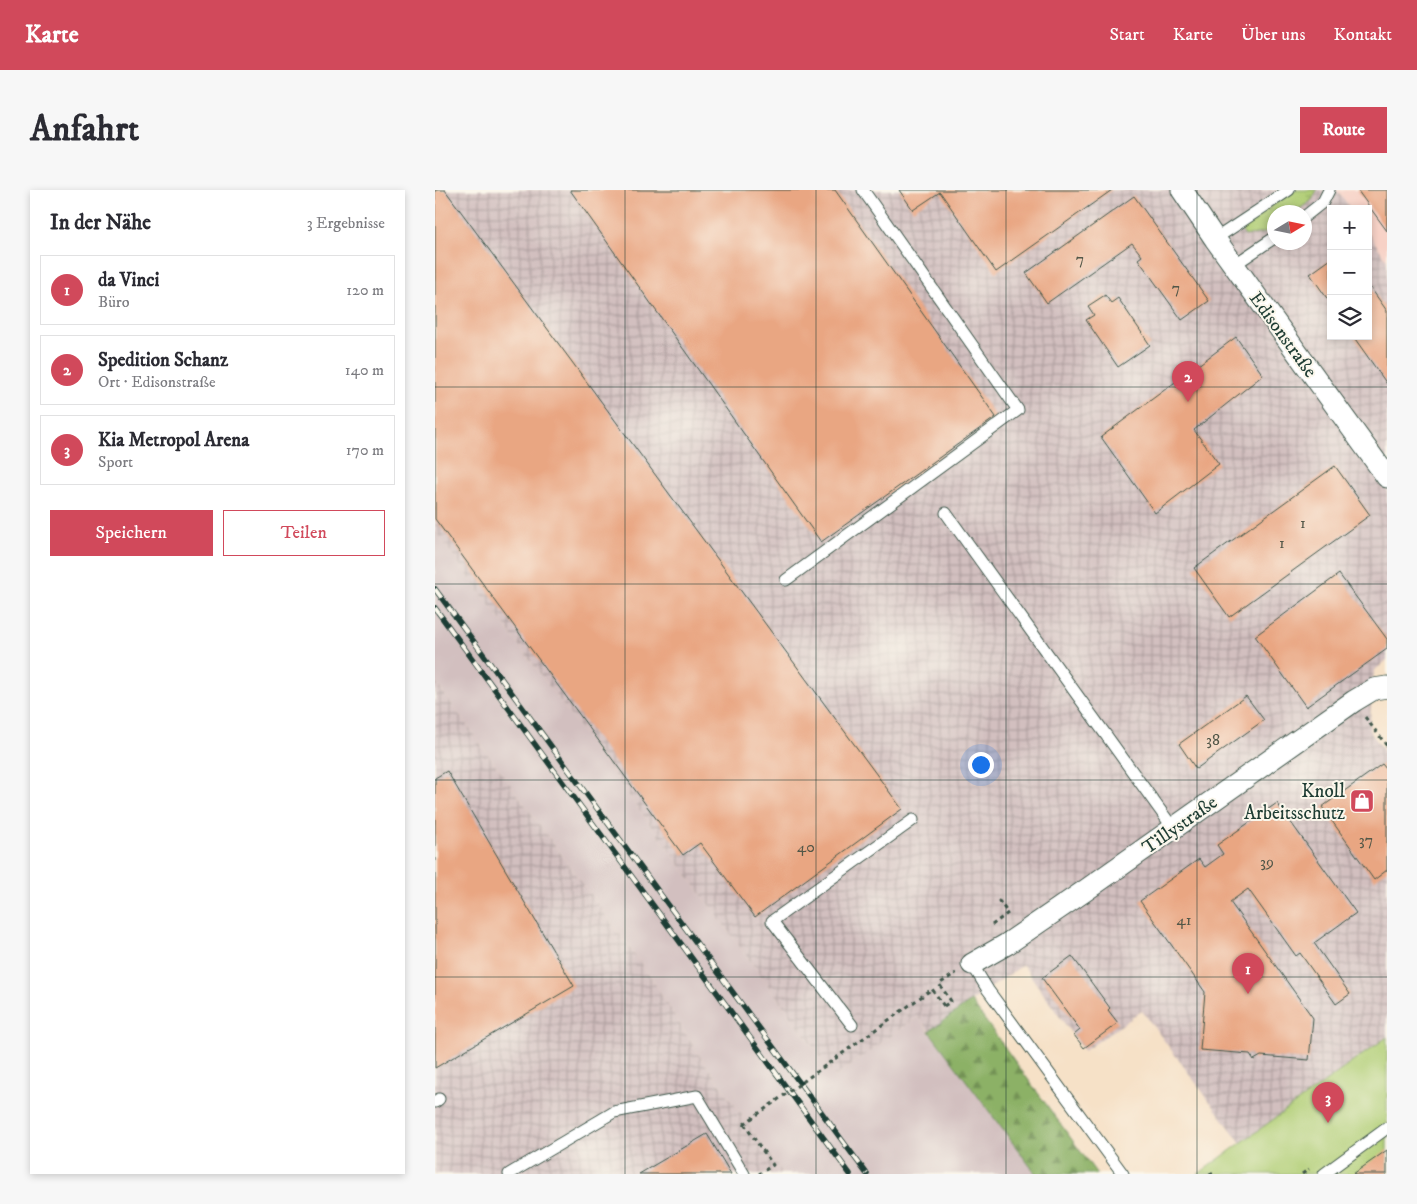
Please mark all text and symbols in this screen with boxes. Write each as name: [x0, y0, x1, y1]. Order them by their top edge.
text: Karte: [25, 20, 79, 50]
text: Start: [1109, 24, 1145, 46]
text: Karte: [1173, 24, 1213, 46]
text: Über uns: [1241, 24, 1305, 46]
text: Kontakt: [1333, 24, 1392, 46]
button: Route: [1300, 107, 1387, 153]
text: Anfahrt: [30, 108, 139, 152]
north arrow: [1267, 205, 1312, 250]
map controls: [1327, 205, 1372, 340]
button: +: [1327, 205, 1372, 250]
text: In der Nähe: [50, 210, 151, 236]
text: 3 Ergebnisse: [307, 213, 385, 233]
house number: 7: [1076, 249, 1084, 269]
button: −: [1327, 250, 1372, 295]
text: da Vinci: [98, 269, 159, 292]
house number: 7: [1172, 278, 1180, 298]
text: 1: [64, 280, 70, 300]
text: 120 m: [346, 280, 384, 300]
street label: Edisonstraße: [1244, 288, 1322, 382]
text: Büro: [98, 292, 130, 312]
button: layers: [1327, 295, 1372, 340]
text: Spedition Schanz: [98, 349, 228, 372]
text: 2: [63, 360, 71, 380]
text: 140 m: [345, 360, 384, 380]
pin: 2: [1172, 361, 1204, 402]
text: Ort · Edisonstraße: [98, 372, 216, 392]
text: Kia Metropol Arena: [98, 429, 249, 452]
text: 3: [64, 440, 70, 460]
text: 170 m: [346, 440, 384, 460]
text: Sport: [98, 452, 133, 472]
button: Speichern: [50, 510, 213, 556]
button: Teilen: [223, 510, 385, 556]
house number: 1: [1300, 513, 1306, 533]
house number: 1: [1279, 533, 1285, 553]
house number: 38: [1206, 730, 1220, 750]
your location: [968, 752, 994, 778]
place label: Knoll Arbeitsschutz: [1244, 780, 1345, 825]
shop icon: Knoll Arbeitsschutz: [1349, 788, 1375, 814]
street label: Tillystraße: [1138, 791, 1222, 859]
house number: 37: [1359, 830, 1373, 850]
house number: 40: [797, 837, 815, 857]
house number: 39: [1260, 852, 1274, 872]
house number: 41: [1176, 910, 1192, 930]
pin: 1: [1232, 953, 1264, 994]
pin: 3: [1312, 1082, 1344, 1123]

